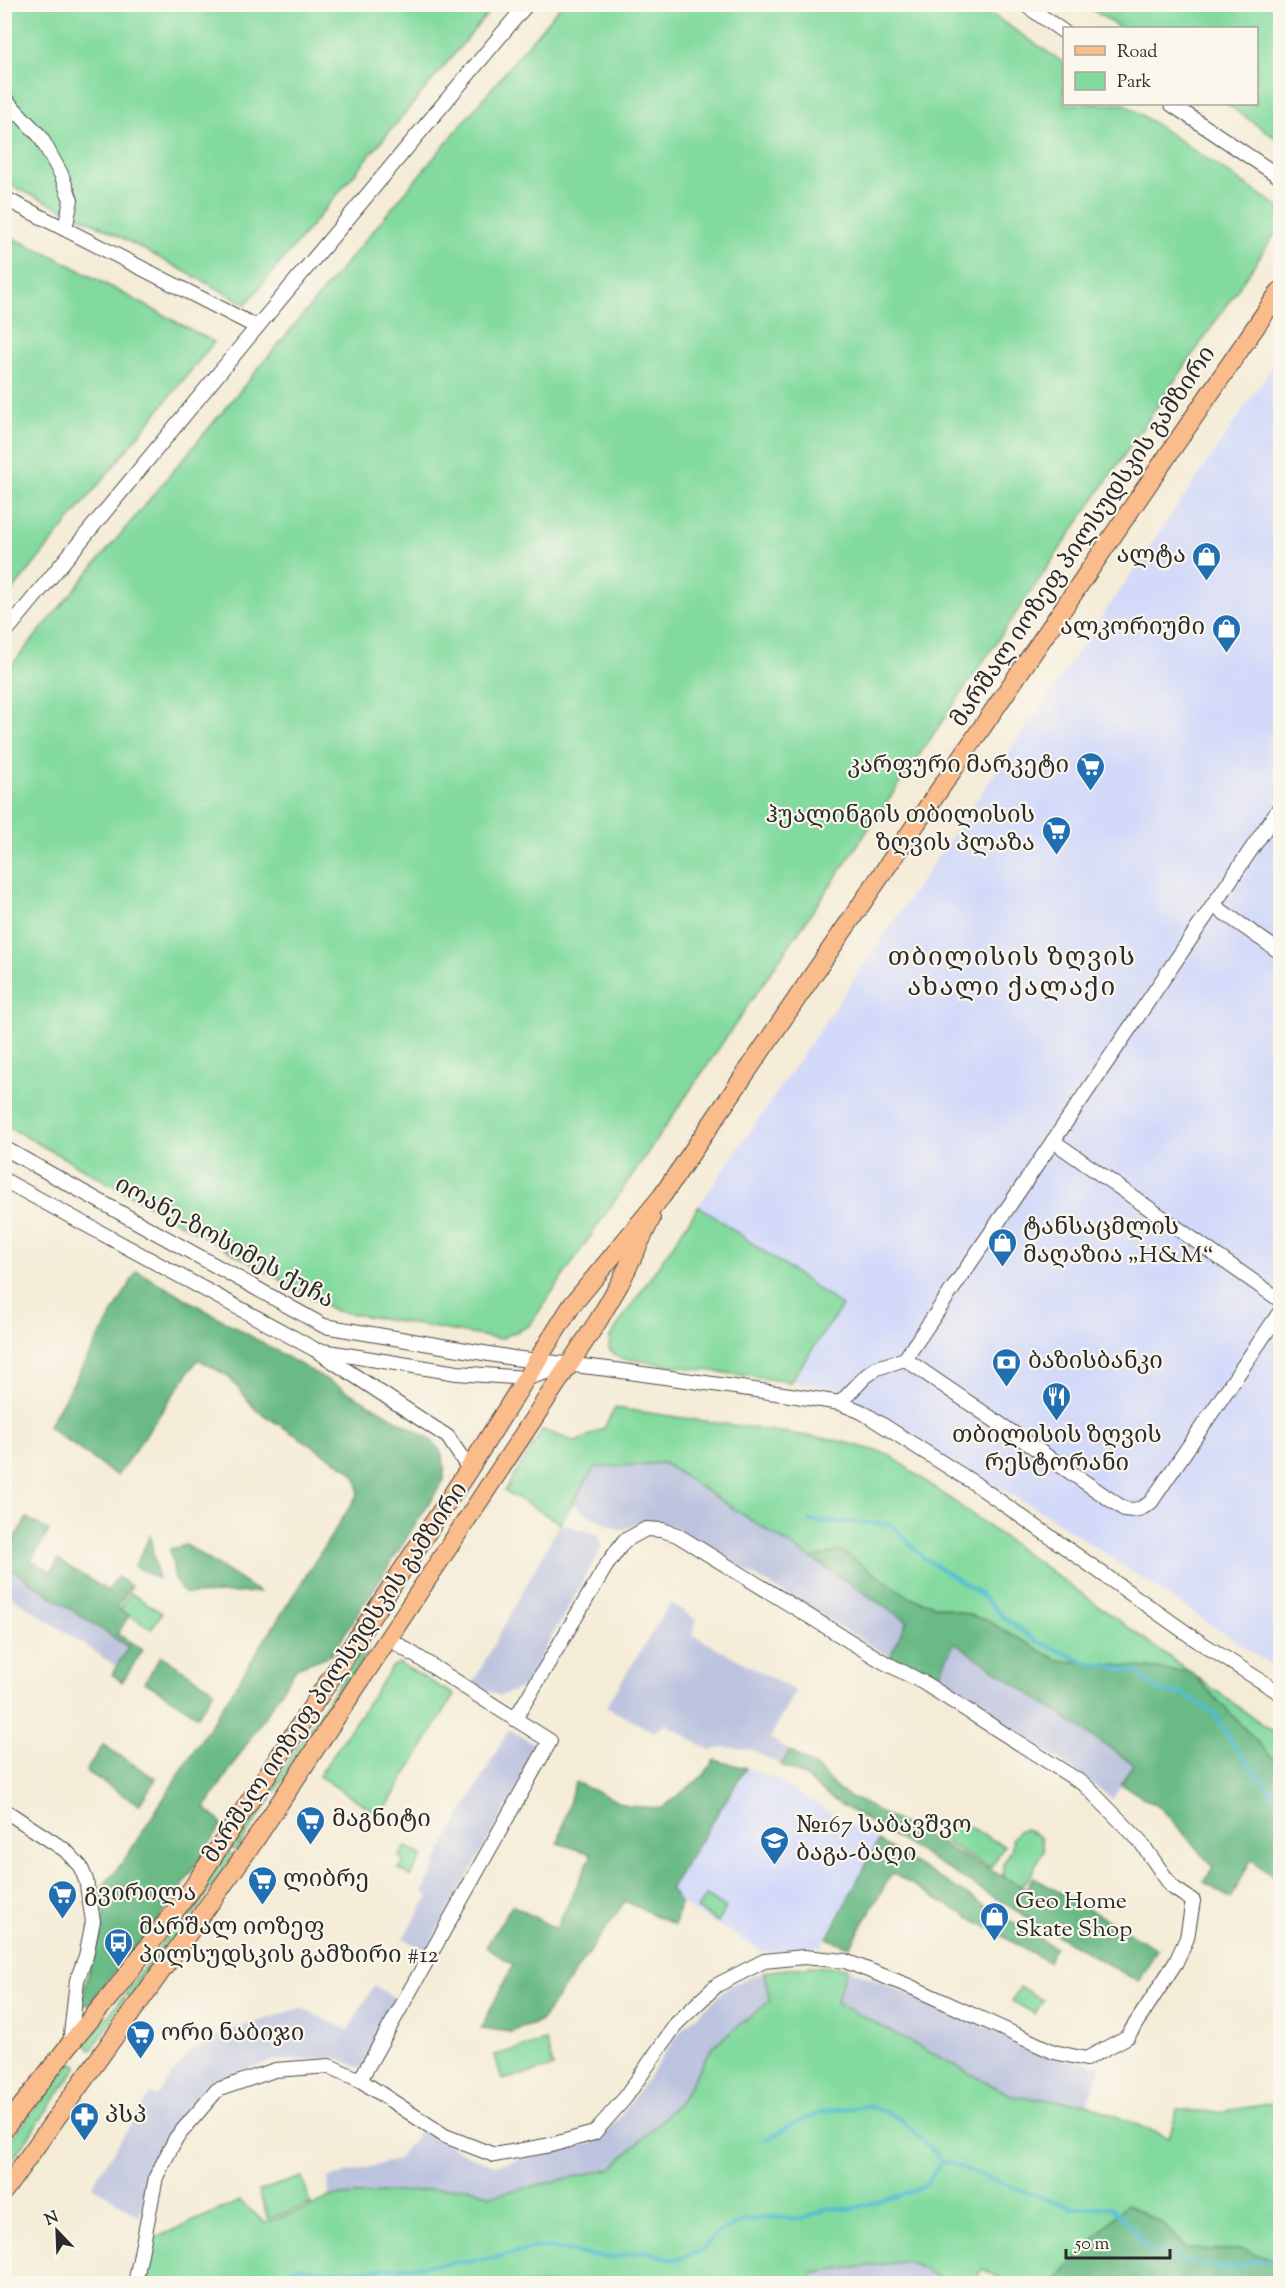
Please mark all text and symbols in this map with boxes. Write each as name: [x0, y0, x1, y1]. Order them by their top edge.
legend: [1063, 27, 1258, 105]
text: Road: [1117, 40, 1157, 66]
text: Park: [1117, 70, 1152, 96]
street label: მარშალ იოზეფ პილსუდსკის გამზირი: [943, 340, 1225, 734]
place label: ალტა: [1116, 539, 1186, 573]
shop icon: ალტა: [1191, 540, 1223, 582]
place label: ალკორიუმი: [1060, 611, 1205, 645]
shop icon: ალკორიუმი: [1210, 612, 1242, 654]
place label: კარფური მარკეტი: [847, 749, 1069, 783]
supermarket icon: კარფური მარკეტი: [1074, 750, 1106, 792]
place label: ჰუალინგის თბილისის ზღვის პლაზა: [765, 799, 1035, 861]
supermarket icon: ჰუალინგის თბილისის ზღვის პლაზა: [1040, 814, 1072, 856]
district label: თბილისის ზღვის ახალი ქალაქი: [888, 940, 1136, 1007]
street label: იოანე-ზოსიმეს ქუჩა: [108, 1168, 340, 1318]
place label: ტანსაცმლის მაღაზია „H&M“: [1023, 1211, 1214, 1273]
shop icon: ტანსაცმლის მაღაზია „H&M“: [986, 1226, 1018, 1268]
place label: ბაზისბანკი: [1028, 1345, 1163, 1379]
bank icon: ბაზისბანკი: [991, 1346, 1023, 1388]
restaurant icon: თბილისის ზღვის რესტორანი: [1041, 1380, 1073, 1422]
place label: თბილისის ზღვის რესტორანი: [952, 1419, 1162, 1481]
street label: მარშალ იოზეფ პილსუდსკის გამზირი: [195, 1476, 477, 1870]
place label: მაგნიტი: [332, 1803, 431, 1837]
supermarket icon: მაგნიტი: [295, 1804, 327, 1846]
place label: №167 საბავშვო ბაგა-ბაღი: [796, 1809, 972, 1871]
school or university icon: №167 საბავშვო ბაგა-ბაღი: [759, 1824, 791, 1866]
place label: ლიბრე: [283, 1863, 369, 1897]
supermarket icon: ლიბრე: [246, 1864, 278, 1906]
place label: გვირილა: [84, 1877, 196, 1911]
supermarket icon: გვირილა: [47, 1878, 79, 1920]
place label: Geo Home Skate Shop: [1015, 1885, 1132, 1947]
shop icon: Geo Home Skate Shop: [978, 1900, 1010, 1942]
place label: მარშალ იოზეფ პილსუდსკის გამზირი #12: [139, 1911, 439, 1973]
bus stop icon: მარშალ იოზეფ პილსუდსკის გამზირი #12: [102, 1926, 134, 1968]
place label: ორი ნაბიჯი: [161, 2017, 304, 2051]
supermarket icon: ორი ნაბიჯი: [124, 2018, 156, 2060]
place label: პსპ: [105, 2099, 147, 2133]
pharmacy icon: პსპ: [68, 2100, 100, 2142]
north arrow: [27, 2201, 87, 2261]
text: N: [42, 2206, 63, 2233]
scale bar: [1066, 2222, 1170, 2260]
text: 50 m: [1074, 2232, 1110, 2258]

